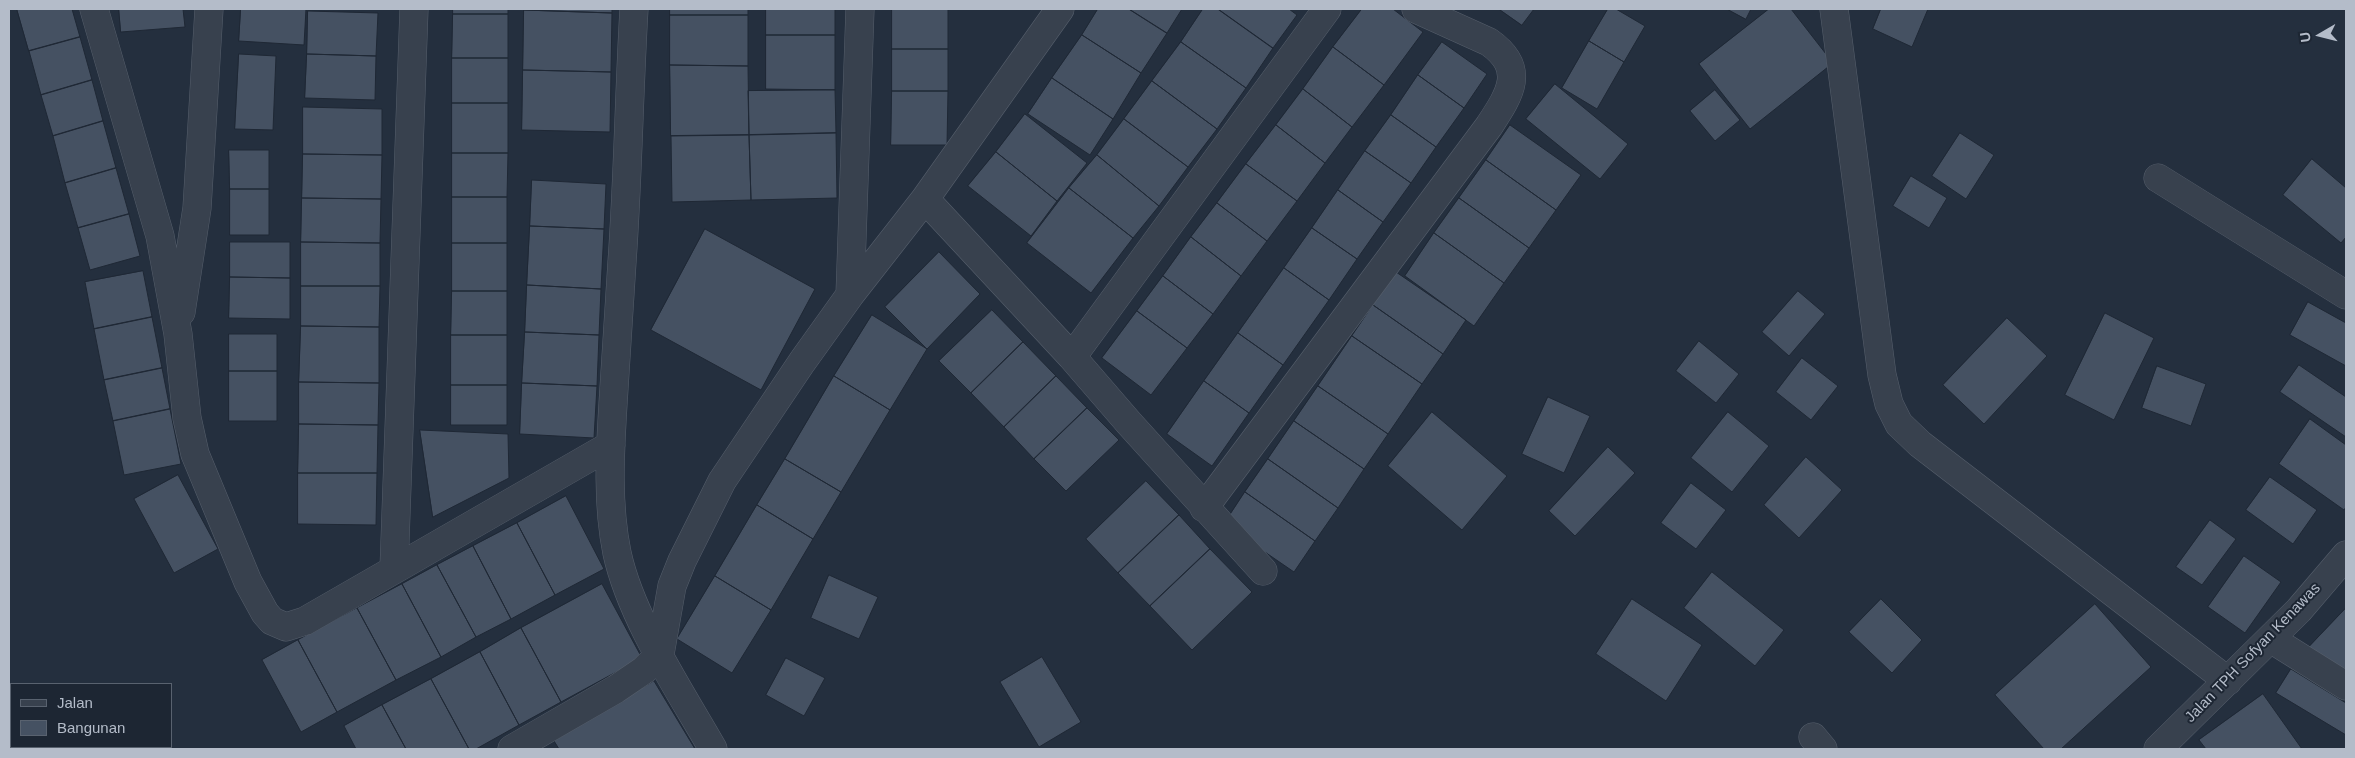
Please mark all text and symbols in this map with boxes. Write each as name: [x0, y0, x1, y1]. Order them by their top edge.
north arrow: [2295, 10, 2345, 60]
text: U: [2297, 31, 2314, 43]
street label: Jalan TPH Sofyan Kenawas: [2182, 580, 2324, 726]
legend: [10, 683, 172, 748]
text: Jalan: [57, 694, 93, 711]
text: Bangunan: [57, 719, 125, 736]

